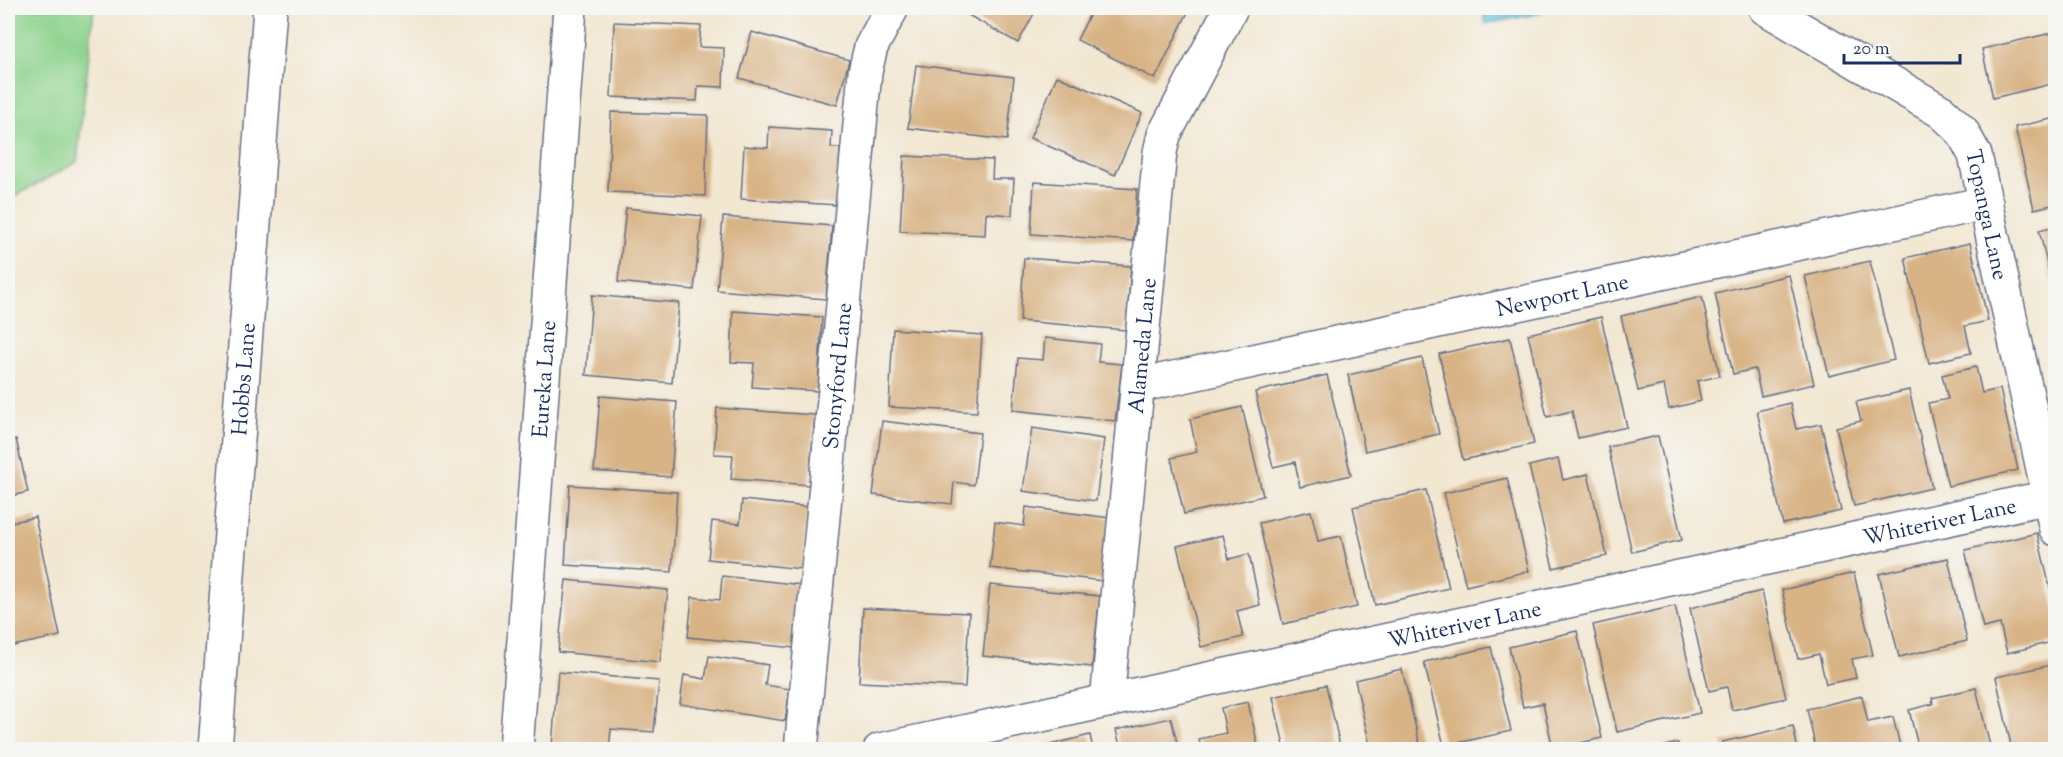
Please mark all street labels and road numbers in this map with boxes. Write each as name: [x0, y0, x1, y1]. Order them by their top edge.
street label: Topanga Lane: [1955, 147, 2015, 283]
street label: Newport Lane: [1494, 267, 1632, 327]
street label: Alameda Lane: [1122, 277, 1167, 415]
street label: Stonyford Lane: [816, 301, 862, 451]
street label: Eureka Lane: [526, 319, 566, 439]
street label: Hobbs Lane: [225, 322, 266, 437]
street label: Whiteriver Lane: [1860, 491, 2020, 556]
street label: Whiteriver Lane: [1385, 594, 1545, 659]

